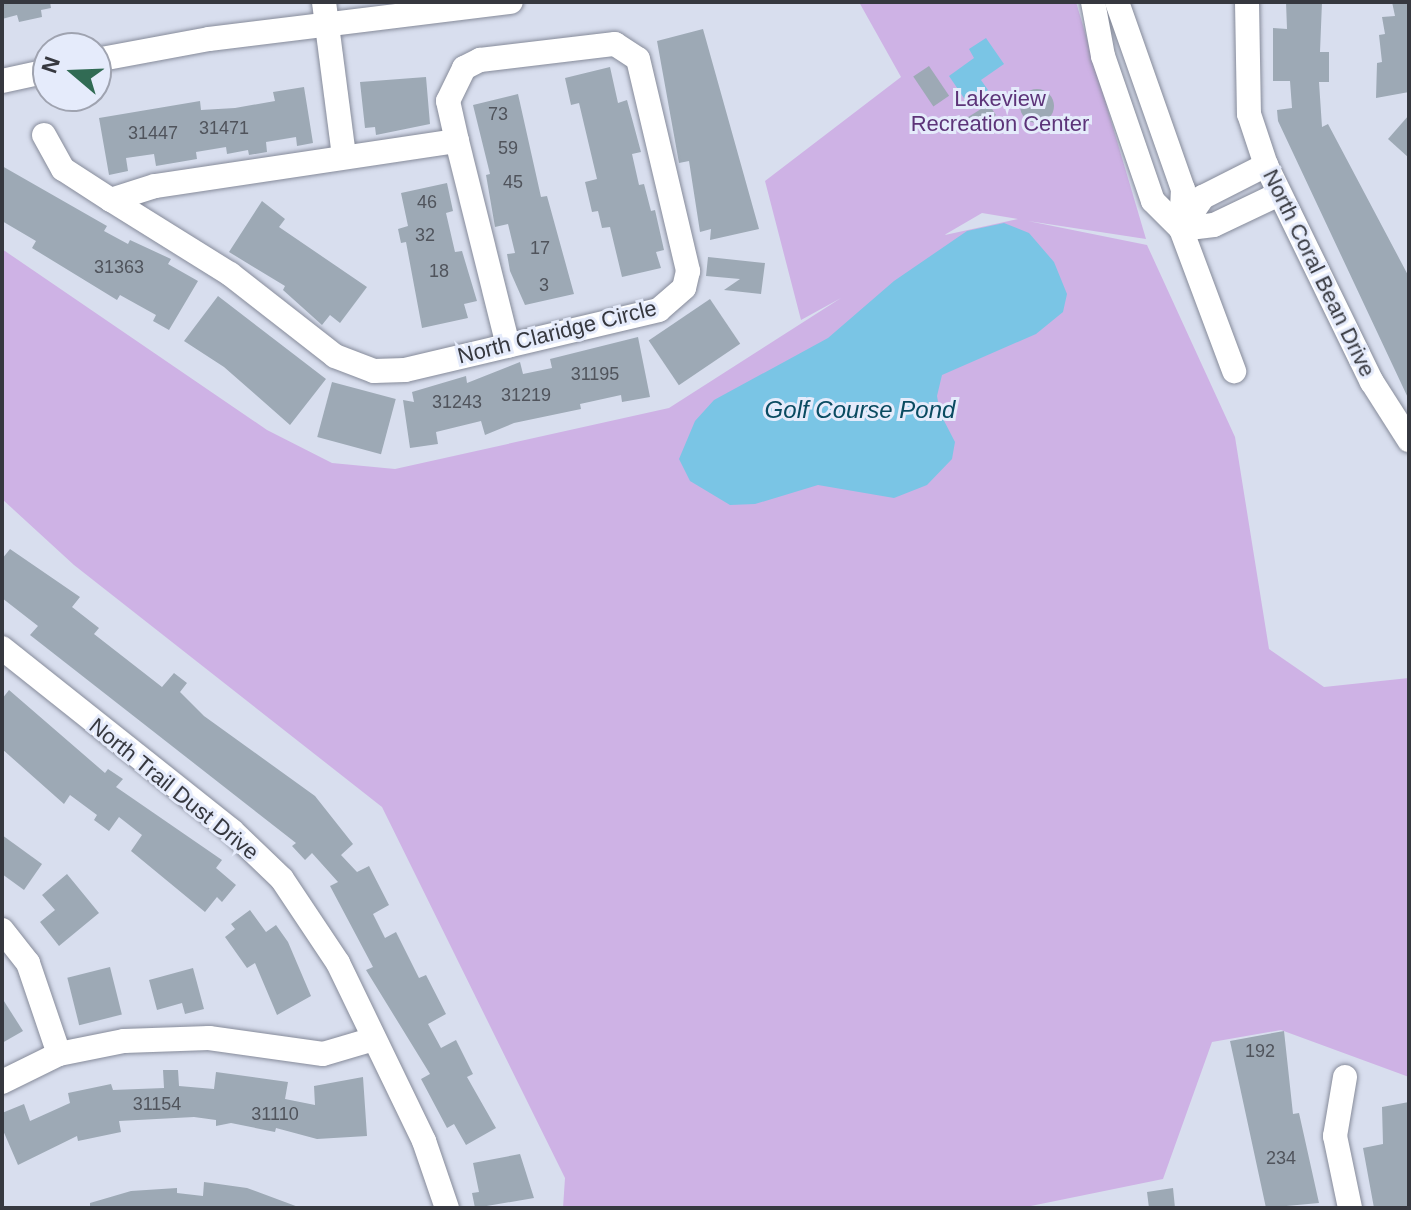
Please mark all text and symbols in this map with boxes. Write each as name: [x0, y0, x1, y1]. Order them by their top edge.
north arrow: [32, 32, 112, 112]
text: N: [36, 53, 65, 76]
park label: Lakeview Recreation Center: [911, 85, 1089, 136]
house number: 73: [488, 103, 508, 125]
house number: 31471: [199, 117, 249, 139]
house number: 31447: [128, 122, 178, 144]
house number: 59: [498, 137, 518, 159]
street label: North Coral Bean Drive: [1257, 165, 1381, 381]
house number: 45: [503, 171, 523, 193]
house number: 46: [417, 191, 437, 213]
house number: 32: [415, 224, 435, 246]
house number: 17: [530, 237, 550, 259]
house number: 31363: [94, 256, 144, 278]
house number: 18: [429, 260, 449, 282]
house number: 3: [539, 274, 549, 296]
street label: North Claridge Circle: [455, 294, 659, 370]
house number: 31195: [571, 363, 619, 385]
house number: 31219: [501, 384, 551, 406]
house number: 31243: [432, 391, 482, 413]
water label: Golf Course Pond: [765, 396, 955, 424]
street label: North Trail Dust Drive: [84, 712, 264, 866]
house number: 192: [1245, 1040, 1275, 1062]
house number: 31154: [133, 1093, 181, 1115]
house number: 31110: [251, 1103, 299, 1125]
house number: 234: [1266, 1147, 1296, 1169]

